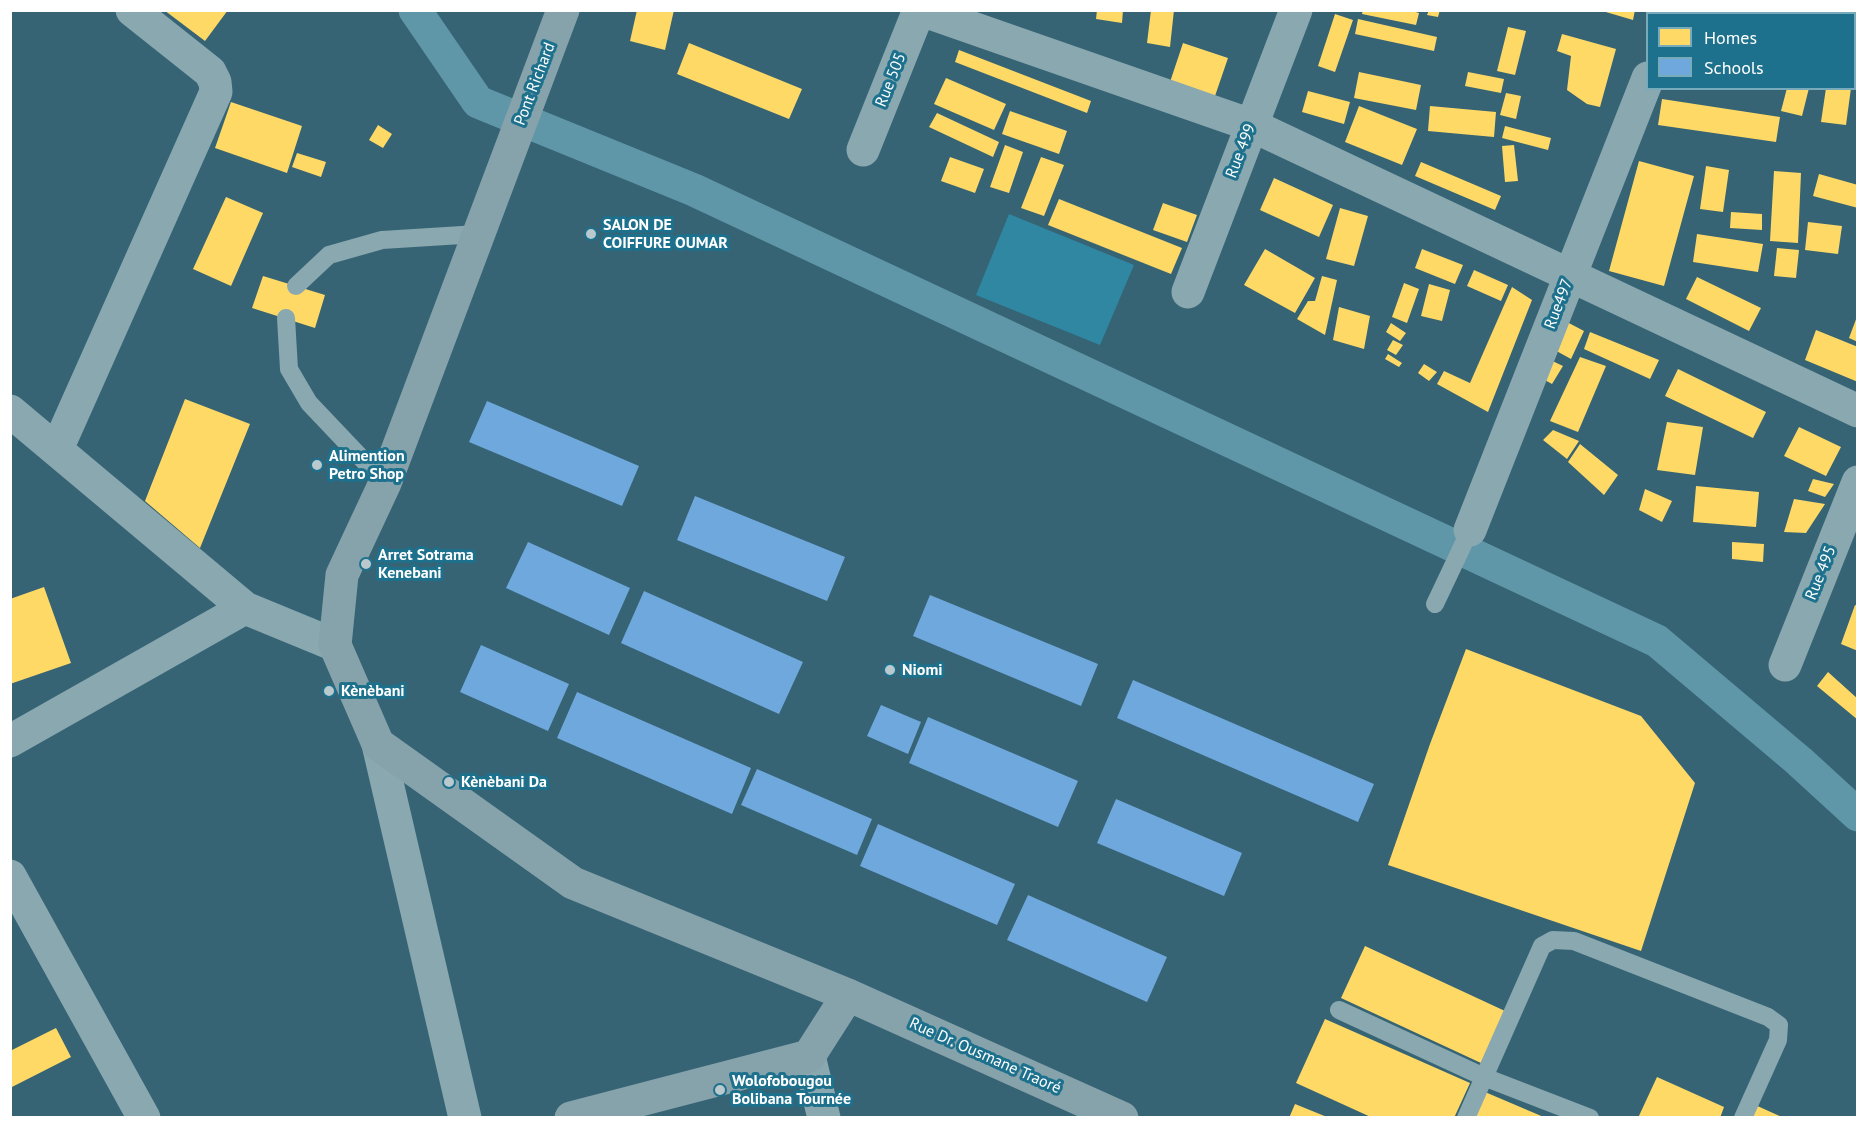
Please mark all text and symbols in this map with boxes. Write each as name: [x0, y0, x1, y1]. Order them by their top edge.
legend: [1646, 12, 1856, 90]
text: Homes: [1704, 26, 1757, 49]
street label: Pont Richard: [510, 40, 560, 128]
street label: Rue 505: [872, 50, 910, 110]
text: Schools: [1704, 56, 1764, 79]
street label: Rue 499: [1222, 121, 1260, 181]
place label: SALON DE COIFFURE OUMAR: [603, 215, 728, 253]
marker: SALON DE COIFFURE OUMAR: [584, 227, 598, 241]
street label: Rue497: [1541, 276, 1577, 332]
place label: Alimention Petro Shop: [329, 446, 405, 484]
marker: Alimention Petro Shop: [310, 458, 324, 472]
street label: Rue 495: [1802, 543, 1840, 603]
place label: Arret Sotrama Kenebani: [378, 545, 474, 583]
marker: Arret Sotrama Kenebani: [359, 557, 373, 571]
place label: Niomi: [902, 660, 943, 680]
marker: Niomi: [883, 663, 897, 677]
place label: Kènèbani: [341, 681, 405, 701]
marker: Kènèbani: [322, 684, 336, 698]
place label: Kènèbani Da: [461, 772, 547, 792]
marker: Kènèbani Da: [442, 775, 456, 789]
street label: Rue Dr. Ousmane Traoré: [906, 1014, 1064, 1098]
place label: Wolofobougou Bolibana Tournée: [732, 1071, 851, 1109]
marker: Wolofobougou Bolibana Tournée: [713, 1083, 727, 1097]

